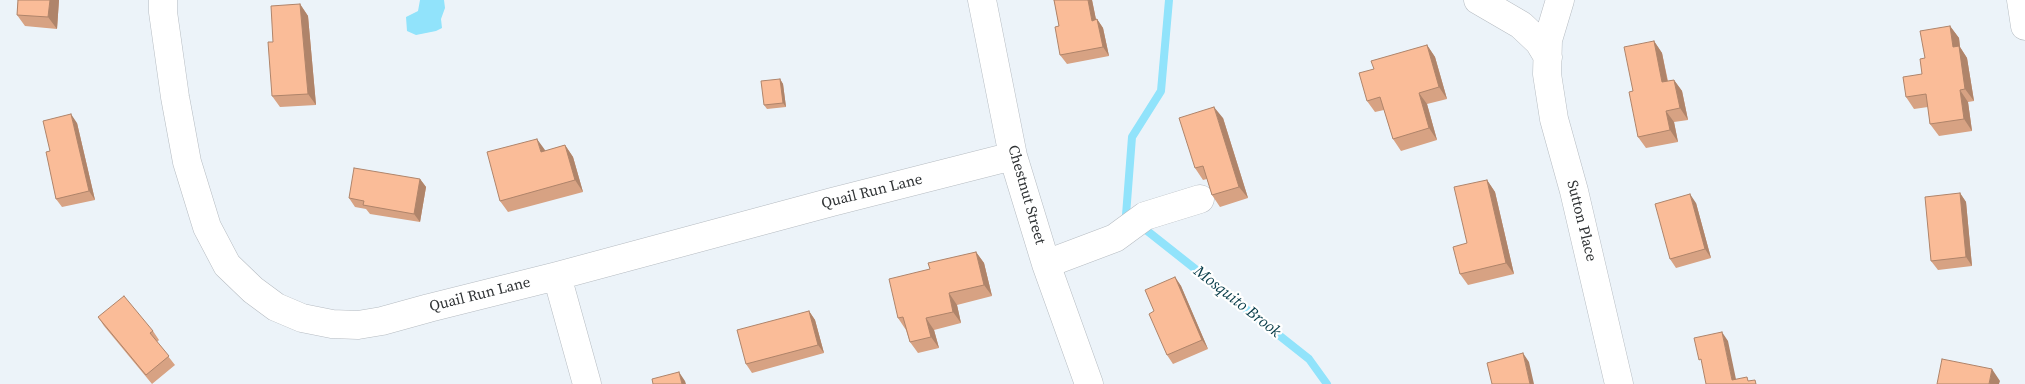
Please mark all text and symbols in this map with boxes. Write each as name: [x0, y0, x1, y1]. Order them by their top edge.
street label: Chestnut Street: [1003, 143, 1049, 247]
street label: Quail Run Lane: [820, 171, 924, 213]
street label: Sutton Place: [1562, 179, 1600, 263]
water label: Mosquito Brook: [1190, 262, 1284, 342]
street label: Quail Run Lane: [428, 274, 532, 316]

